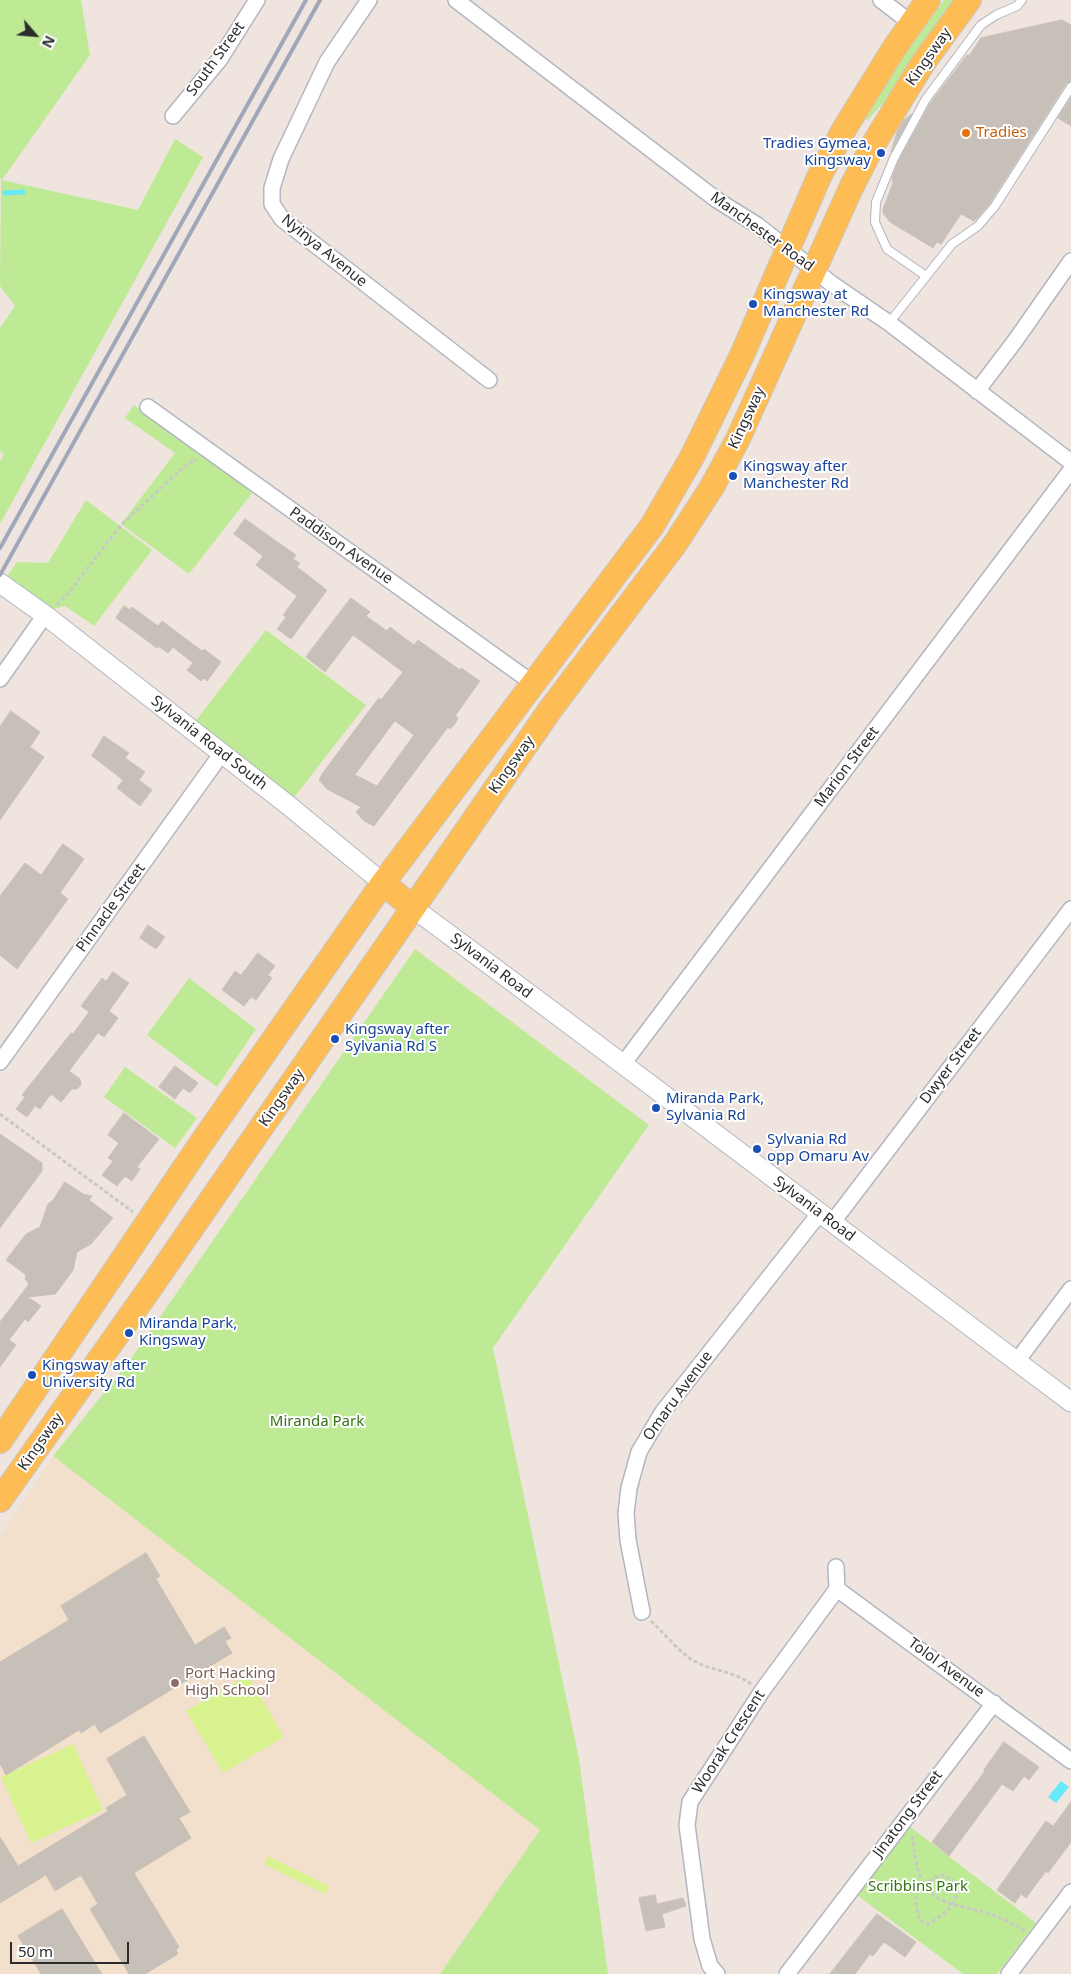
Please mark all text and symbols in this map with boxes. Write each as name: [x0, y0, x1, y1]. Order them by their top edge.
north arrow: [10, 10, 60, 60]
street label: South Street: [183, 18, 249, 100]
street label: Kingsway: [903, 25, 955, 89]
text: N: [38, 33, 60, 51]
place label: Tradies: [976, 124, 1027, 142]
marker: Tradies: [960, 127, 972, 139]
place label: Tradies Gymea, Kingsway: [763, 135, 871, 170]
marker: Tradies Gymea, Kingsway: [875, 147, 887, 159]
street label: Manchester Road: [707, 188, 817, 276]
street label: Nyinya Avenue: [278, 211, 370, 291]
place label: Kingsway at Manchester Rd: [763, 286, 869, 321]
marker: Kingsway at Manchester Rd: [747, 298, 759, 310]
street label: Kingsway: [725, 384, 769, 452]
place label: Kingsway after Manchester Rd: [743, 458, 849, 493]
marker: Kingsway after Manchester Rd: [727, 470, 739, 482]
street label: Paddison Avenue: [286, 504, 396, 588]
street label: Sylvania Road South: [147, 692, 271, 794]
street label: Marion Street: [811, 723, 883, 811]
street label: Kingsway: [486, 733, 538, 797]
street label: Pinnacle Street: [73, 860, 149, 956]
street label: Sylvania Road: [447, 930, 535, 1002]
place label: Kingsway after Sylvania Rd S: [345, 1021, 449, 1056]
street label: Dwyer Street: [916, 1024, 986, 1108]
marker: Kingsway after Sylvania Rd S: [329, 1033, 341, 1045]
street label: Kingsway: [256, 1066, 308, 1130]
place label: Miranda Park, Sylvania Rd: [666, 1090, 764, 1125]
marker: Miranda Park, Sylvania Rd: [650, 1102, 662, 1114]
place label: Sylvania Rd opp Omaru Av: [767, 1131, 869, 1166]
marker: Sylvania Rd opp Omaru Av: [751, 1143, 763, 1155]
street label: Sylvania Road: [770, 1173, 858, 1245]
place label: Miranda Park, Kingsway: [139, 1315, 237, 1350]
marker: Miranda Park, Kingsway: [123, 1327, 135, 1339]
street label: Omaru Avenue: [640, 1348, 716, 1444]
place label: Kingsway after University Rd: [42, 1357, 146, 1392]
marker: Kingsway after University Rd: [26, 1369, 38, 1381]
street label: Kingsway: [15, 1410, 67, 1474]
park label: Miranda Park: [270, 1413, 364, 1431]
street label: Tolol Avenue: [904, 1634, 988, 1702]
place label: Port Hacking High School: [185, 1665, 276, 1700]
marker: Port Hacking High School: [169, 1677, 181, 1689]
street label: Woorak Crescent: [689, 1687, 769, 1797]
street label: Jinatong Street: [869, 1767, 947, 1861]
park label: Scribbins Park: [868, 1878, 968, 1896]
scale bar: [12, 1932, 131, 1964]
text: 50 m: [18, 1941, 53, 1961]

